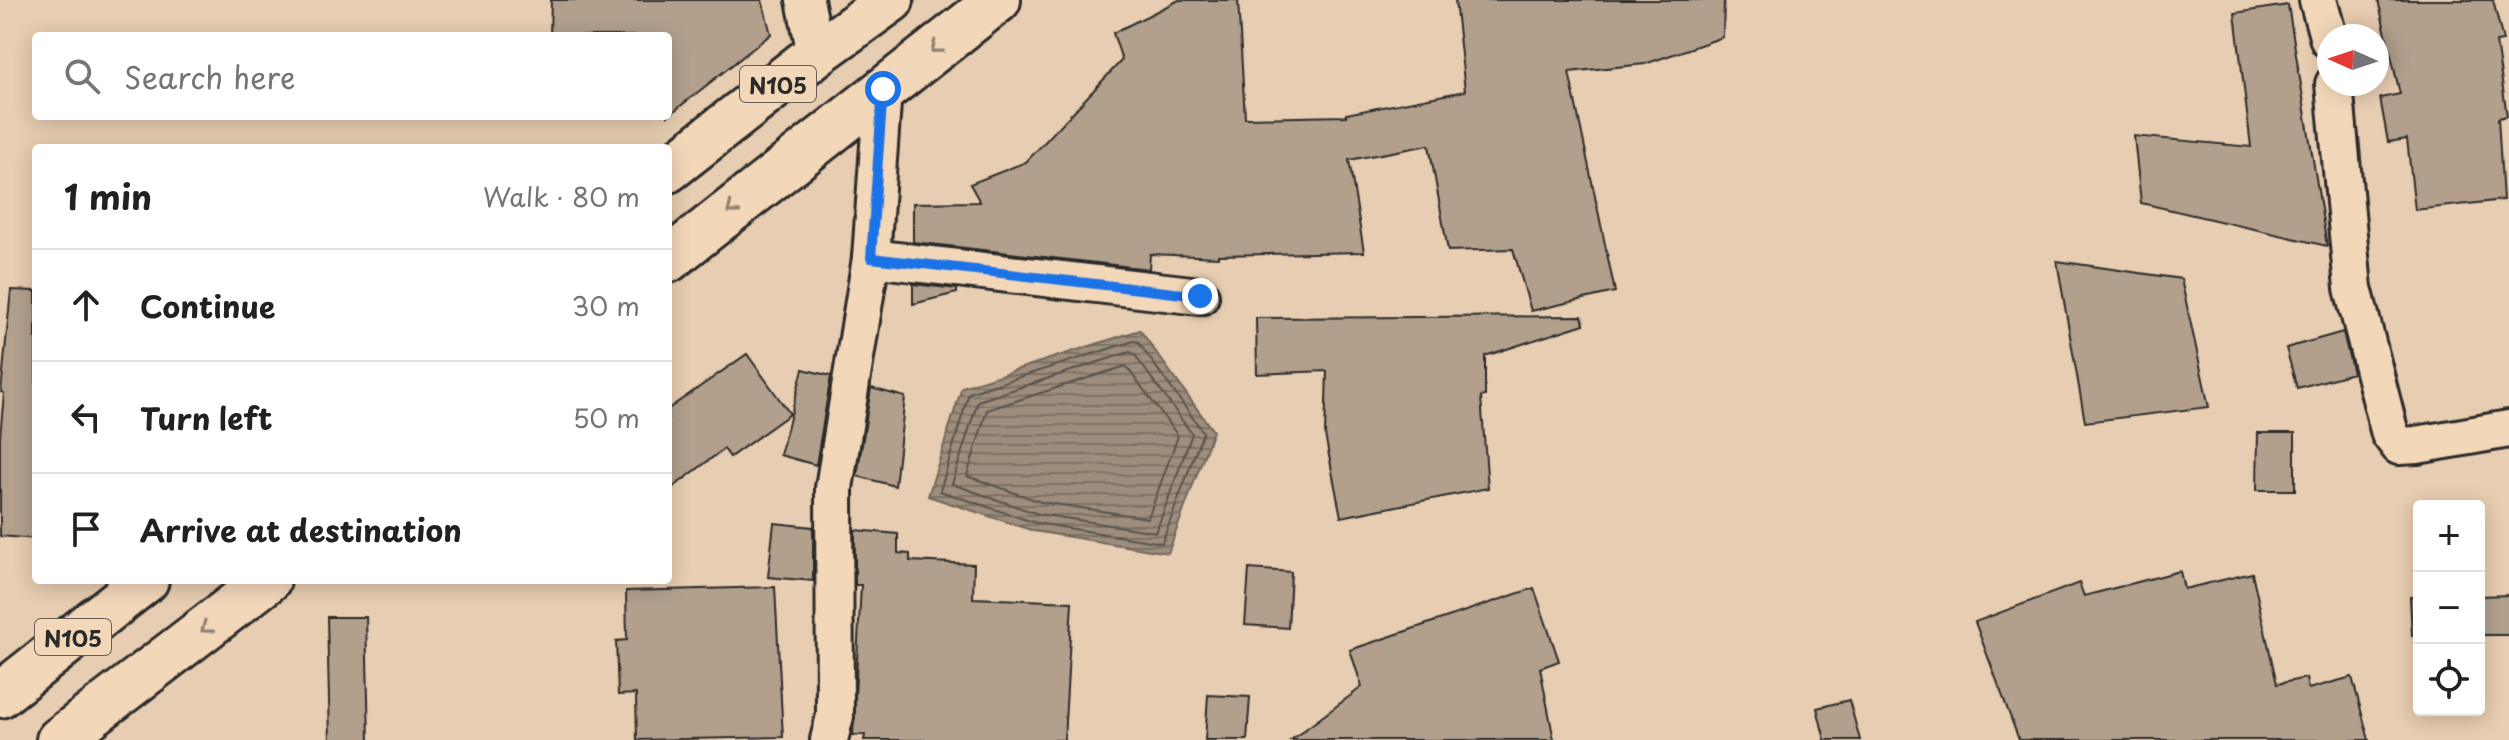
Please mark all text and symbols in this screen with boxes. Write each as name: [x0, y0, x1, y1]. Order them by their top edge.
north arrow: [2317, 24, 2389, 96]
search box: [32, 32, 672, 120]
one-way arrow: [930, 38, 945, 52]
icon: search: [60, 54, 104, 98]
text: Search here: [124, 54, 296, 99]
road number: N105: [740, 66, 816, 102]
route start: [865, 71, 901, 107]
text: 1 min: [64, 170, 152, 222]
text: Walk · 80 m: [483, 177, 640, 216]
one-way arrow: [727, 199, 742, 214]
route end: [1182, 278, 1218, 314]
icon: ahead: [64, 283, 108, 327]
text: Continue: [140, 283, 275, 328]
text: 30 m: [572, 286, 640, 325]
icon: left: [64, 395, 108, 439]
text: Turn left: [140, 395, 272, 440]
text: 50 m: [573, 398, 640, 437]
map controls: [2413, 500, 2485, 716]
button: +: [2413, 500, 2485, 572]
icon: arrive: [64, 507, 108, 551]
text: Arrive at destination: [140, 507, 462, 552]
button: −: [2413, 572, 2485, 644]
one-way arrow: [200, 618, 215, 632]
road number: N105: [35, 619, 111, 655]
button: locate: [2413, 644, 2485, 716]

